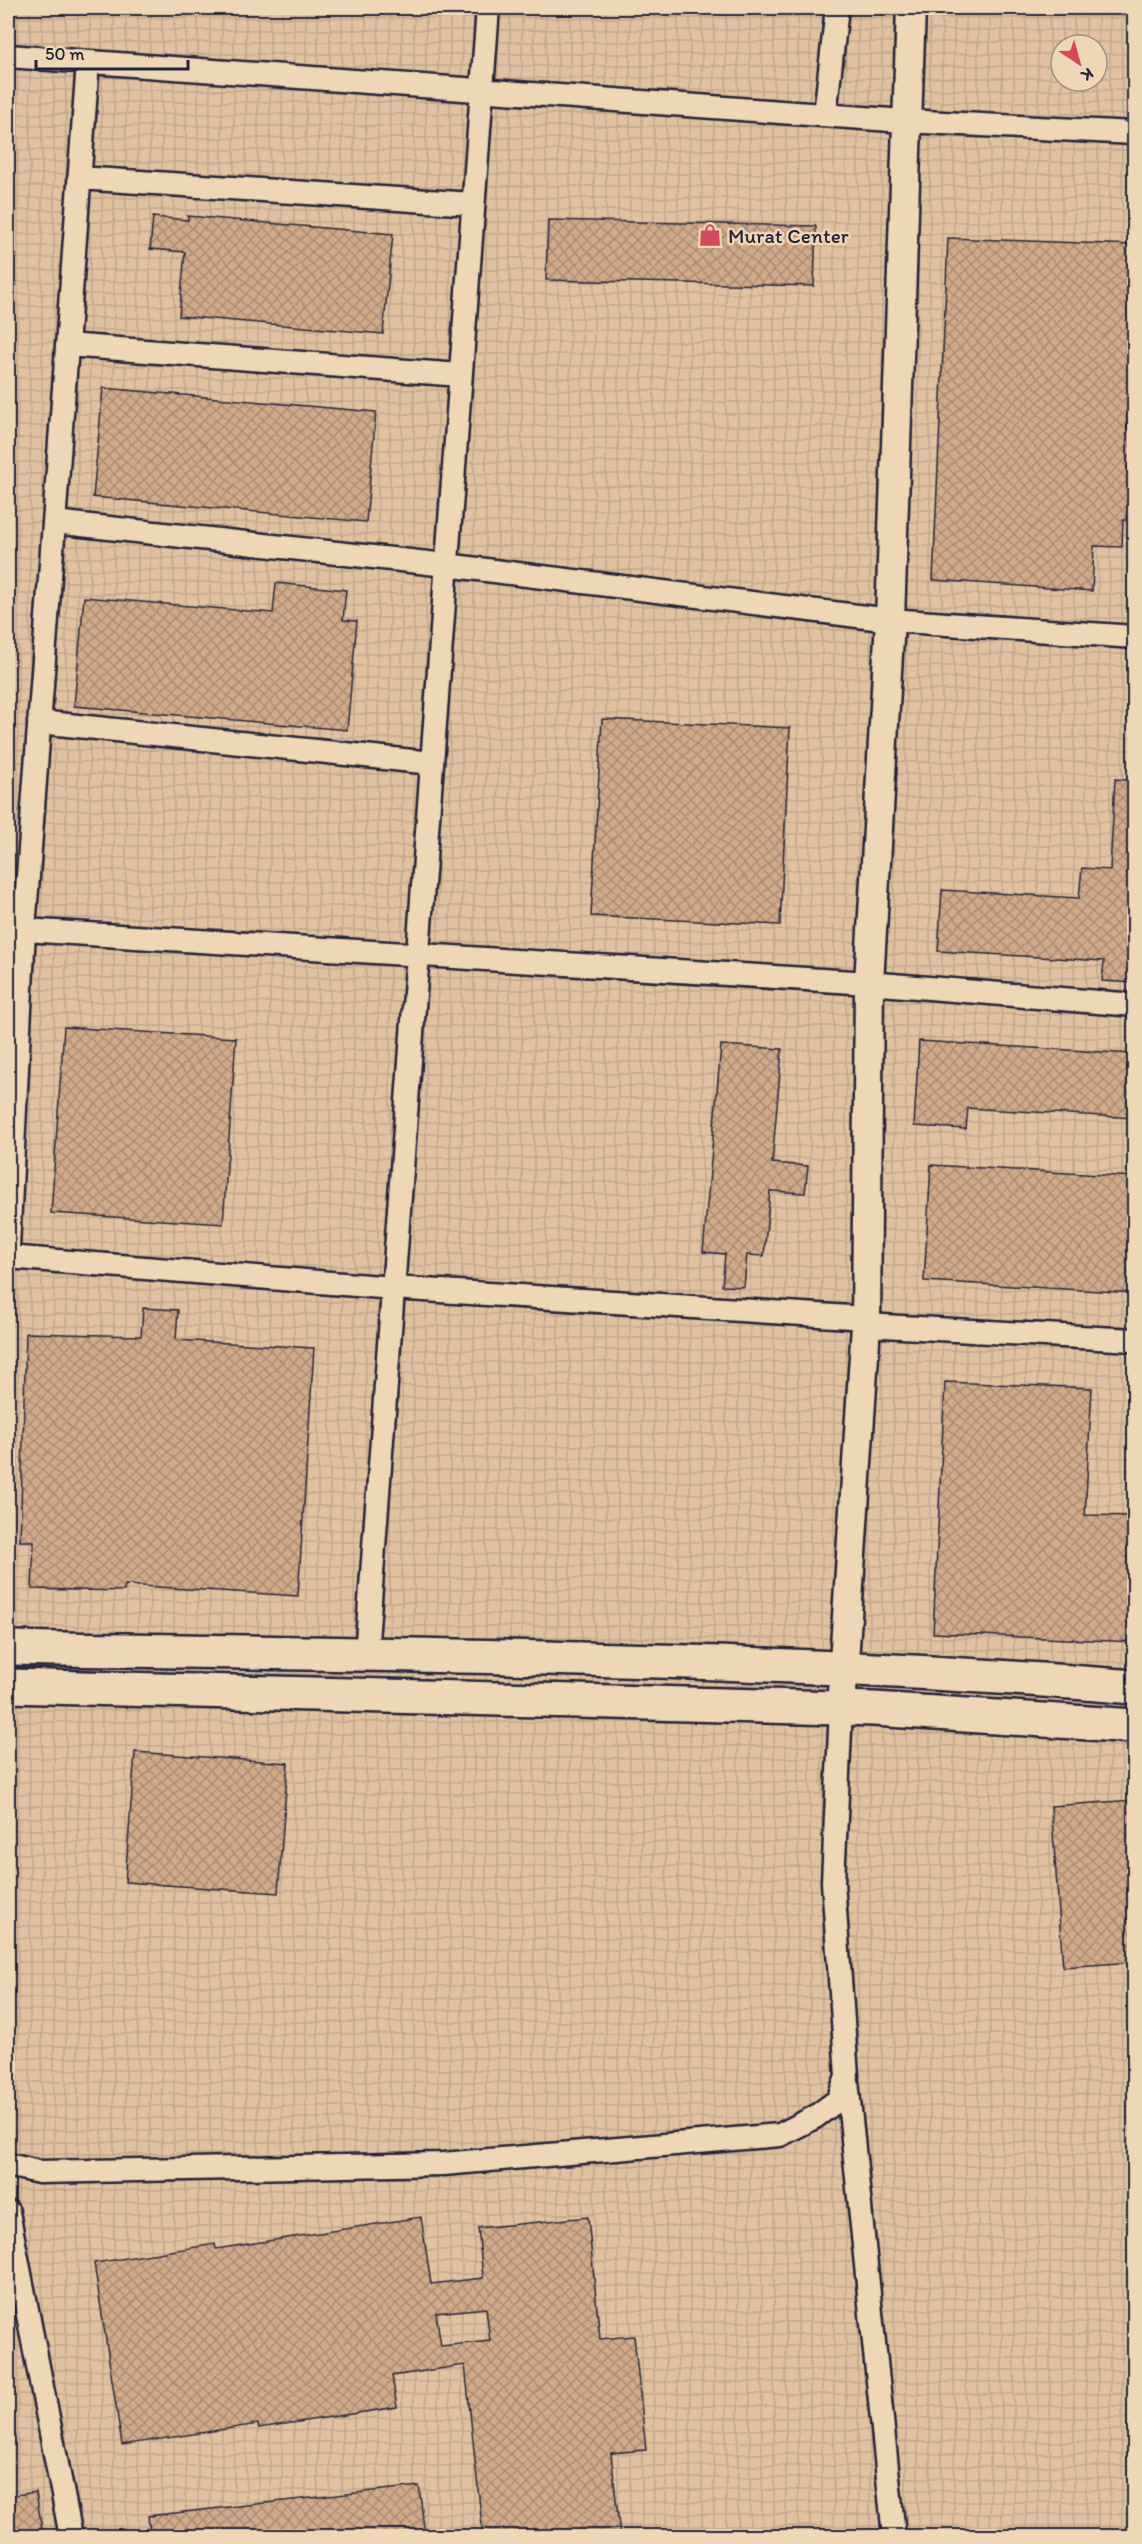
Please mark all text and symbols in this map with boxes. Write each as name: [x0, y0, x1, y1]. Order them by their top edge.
scale bar: [36, 33, 188, 71]
north arrow: [1049, 33, 1109, 93]
text: 50 m: [45, 43, 85, 65]
text: K: [1077, 64, 1097, 86]
shop icon: Murat Center: [697, 222, 723, 248]
place label: Murat Center: [728, 223, 849, 248]

